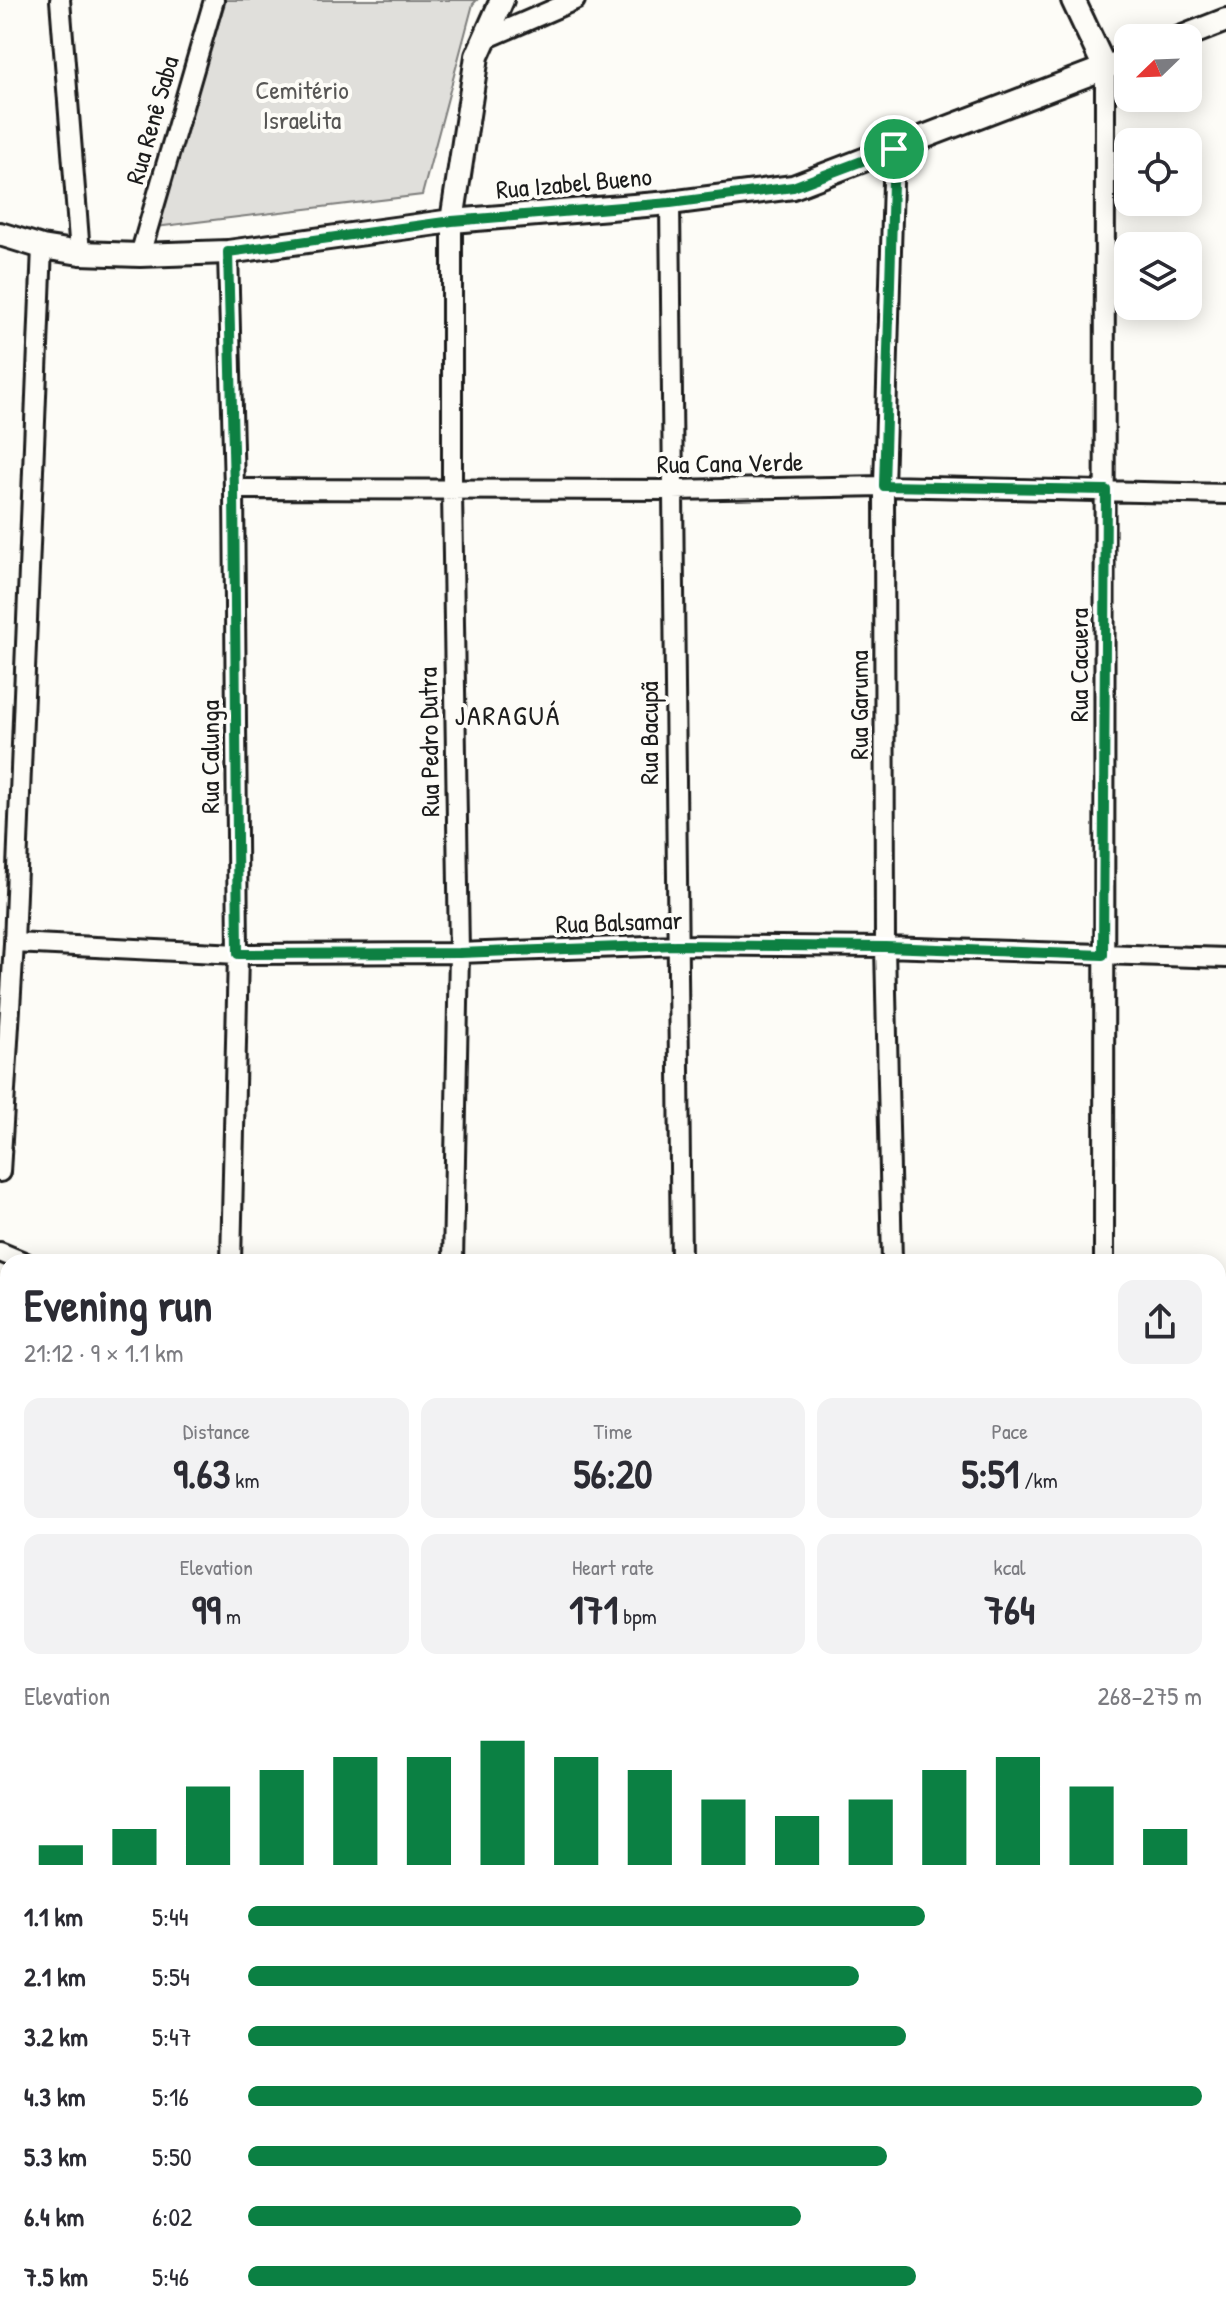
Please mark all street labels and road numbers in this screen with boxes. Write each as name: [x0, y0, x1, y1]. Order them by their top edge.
street label: Rua Renê Saba: [117, 52, 186, 188]
street label: Rua Izabel Bueno: [495, 158, 653, 207]
street label: Rua Cana Verde: [657, 444, 803, 481]
street label: Rua Cacuera: [1061, 608, 1096, 722]
street label: Rua Garuma: [841, 650, 876, 760]
street label: Rua Pedro Dutra: [410, 667, 447, 817]
street label: Rua Bacupã: [631, 681, 666, 785]
street label: Rua Calunga: [192, 700, 227, 814]
street label: Rua Balsamar: [555, 902, 683, 941]

